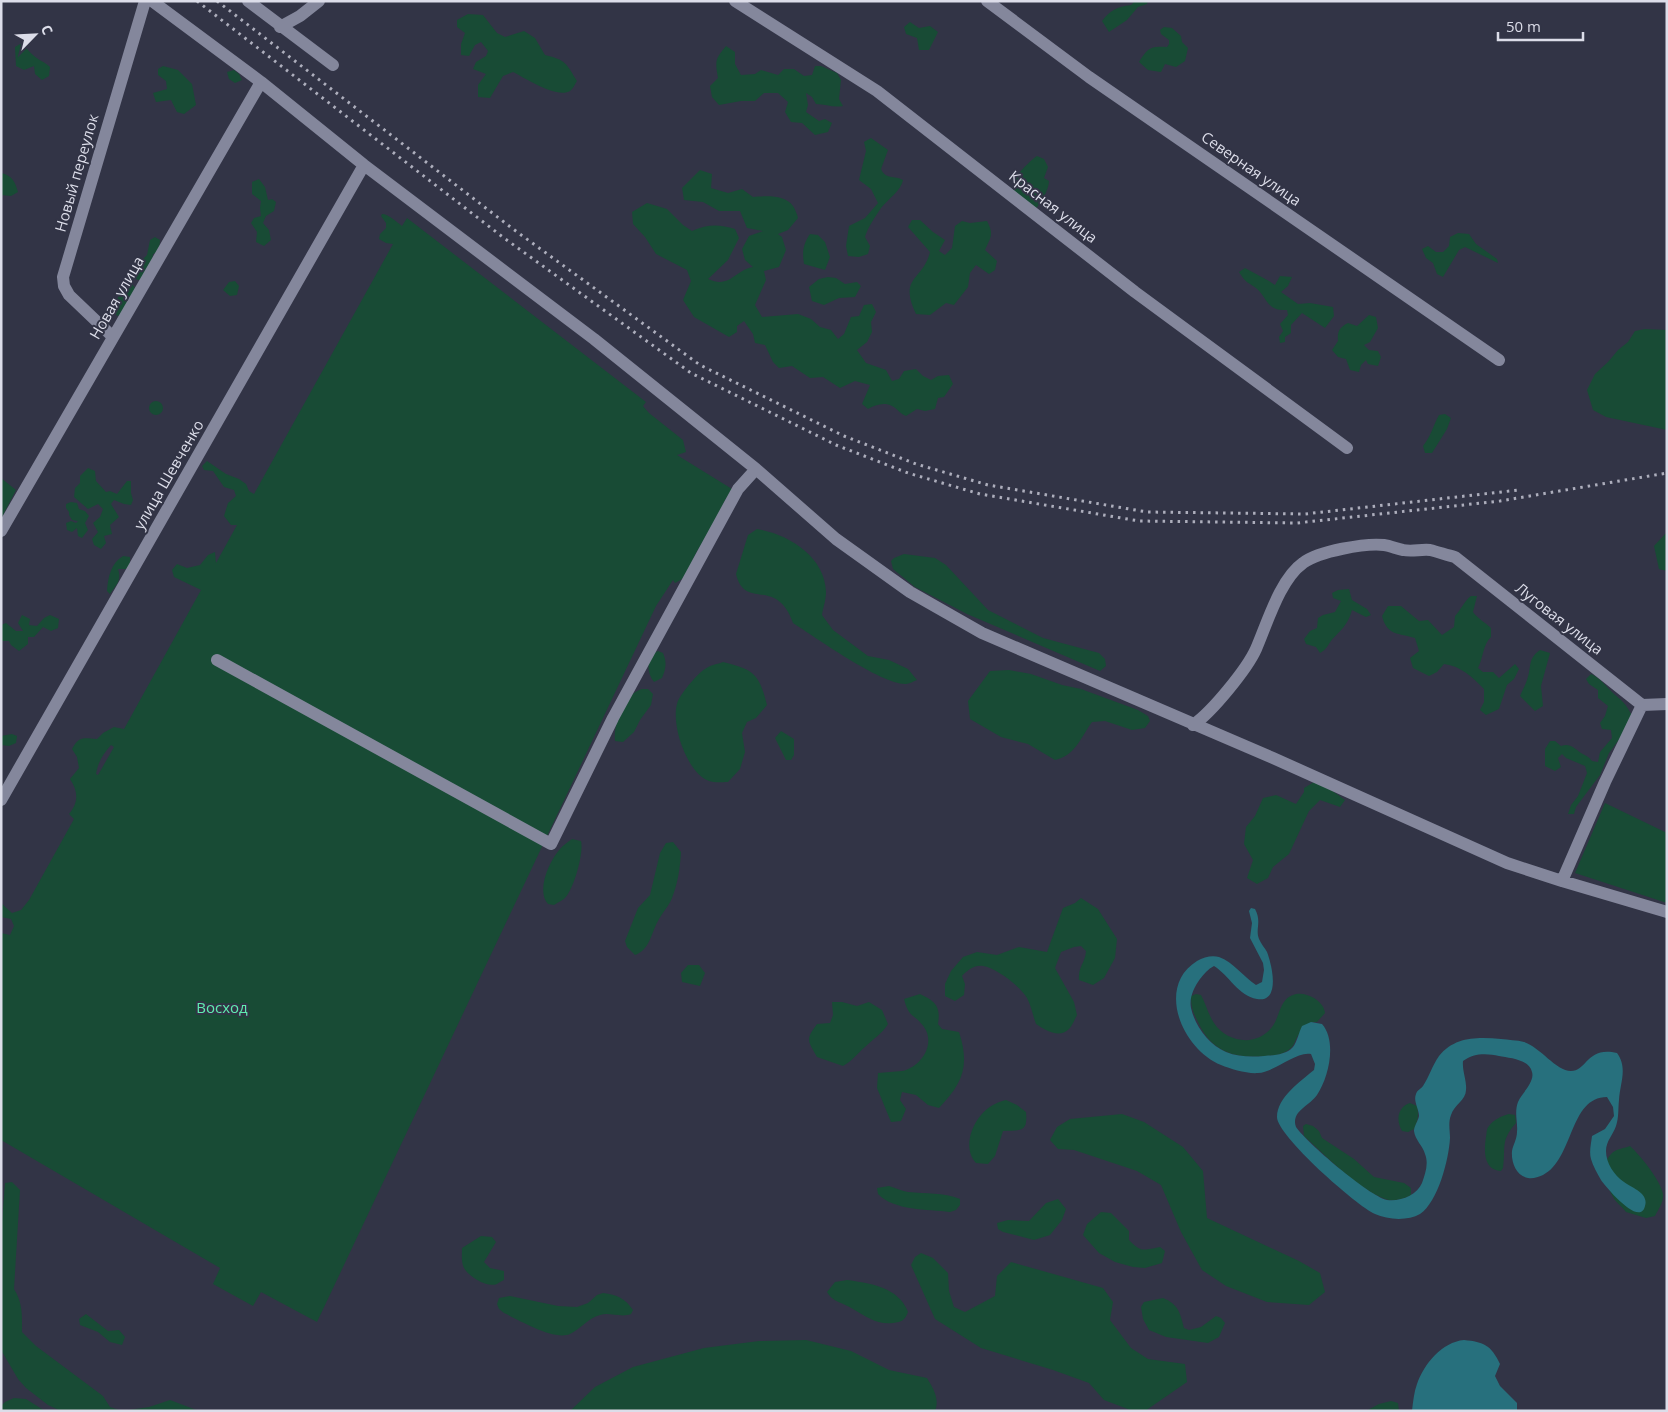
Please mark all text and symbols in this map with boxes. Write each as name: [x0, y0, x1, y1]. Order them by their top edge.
north arrow: [10, 10, 60, 60]
scale bar: [1498, 10, 1583, 42]
text: 50 m: [1506, 16, 1541, 36]
text: С: [37, 22, 58, 38]
street label: Новый переулок: [50, 111, 103, 234]
street label: Северная улица: [1198, 126, 1305, 210]
street label: Красная улица: [1005, 165, 1102, 247]
street label: Новая улица: [84, 252, 148, 343]
street label: улица Шевченко: [129, 416, 208, 533]
street label: Луговая улица: [1512, 578, 1608, 659]
park label: Восход: [196, 997, 248, 1017]

